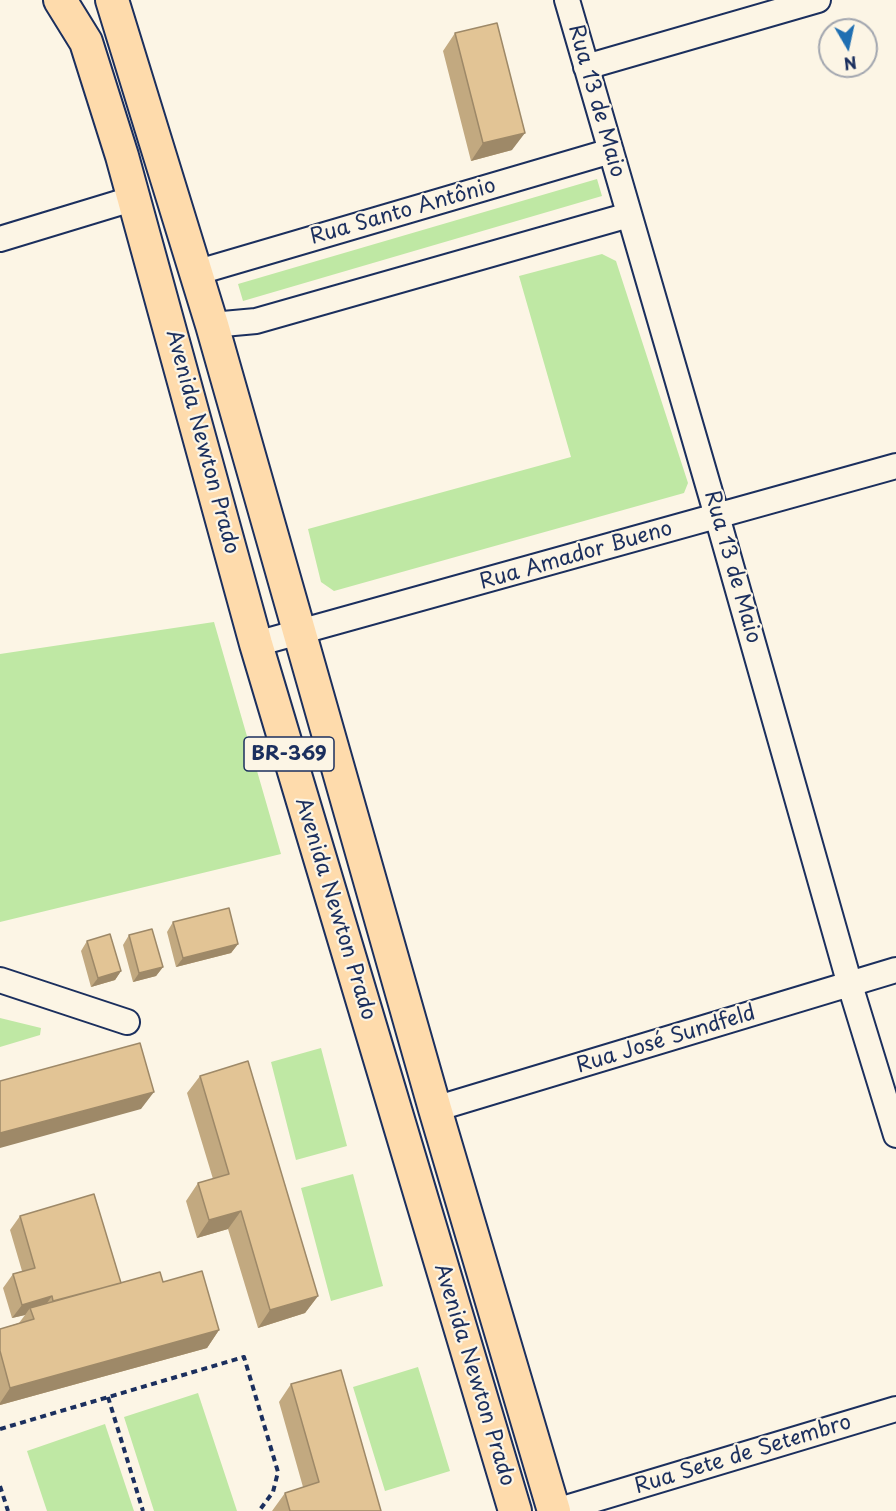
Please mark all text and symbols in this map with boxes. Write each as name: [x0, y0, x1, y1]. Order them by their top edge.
north arrow: [818, 18, 878, 78]
street label: Rua 13 de Maio: [562, 22, 630, 180]
text: N: [842, 51, 859, 77]
street label: Rua Santo Antônio: [307, 173, 499, 251]
street label: Avenida Newton Prado: [160, 327, 244, 557]
street label: Rua 13 de Maio: [698, 488, 766, 646]
street label: Rua Amador Bueno: [477, 516, 675, 596]
road number: BR-369: [244, 737, 334, 771]
street label: Avenida Newton Prado: [289, 795, 381, 1023]
street label: Rua José Sundfeld: [573, 1001, 759, 1079]
street label: Avenida Newton Prado: [428, 1261, 520, 1489]
street label: Rua Sete de Setembro: [632, 1410, 854, 1500]

